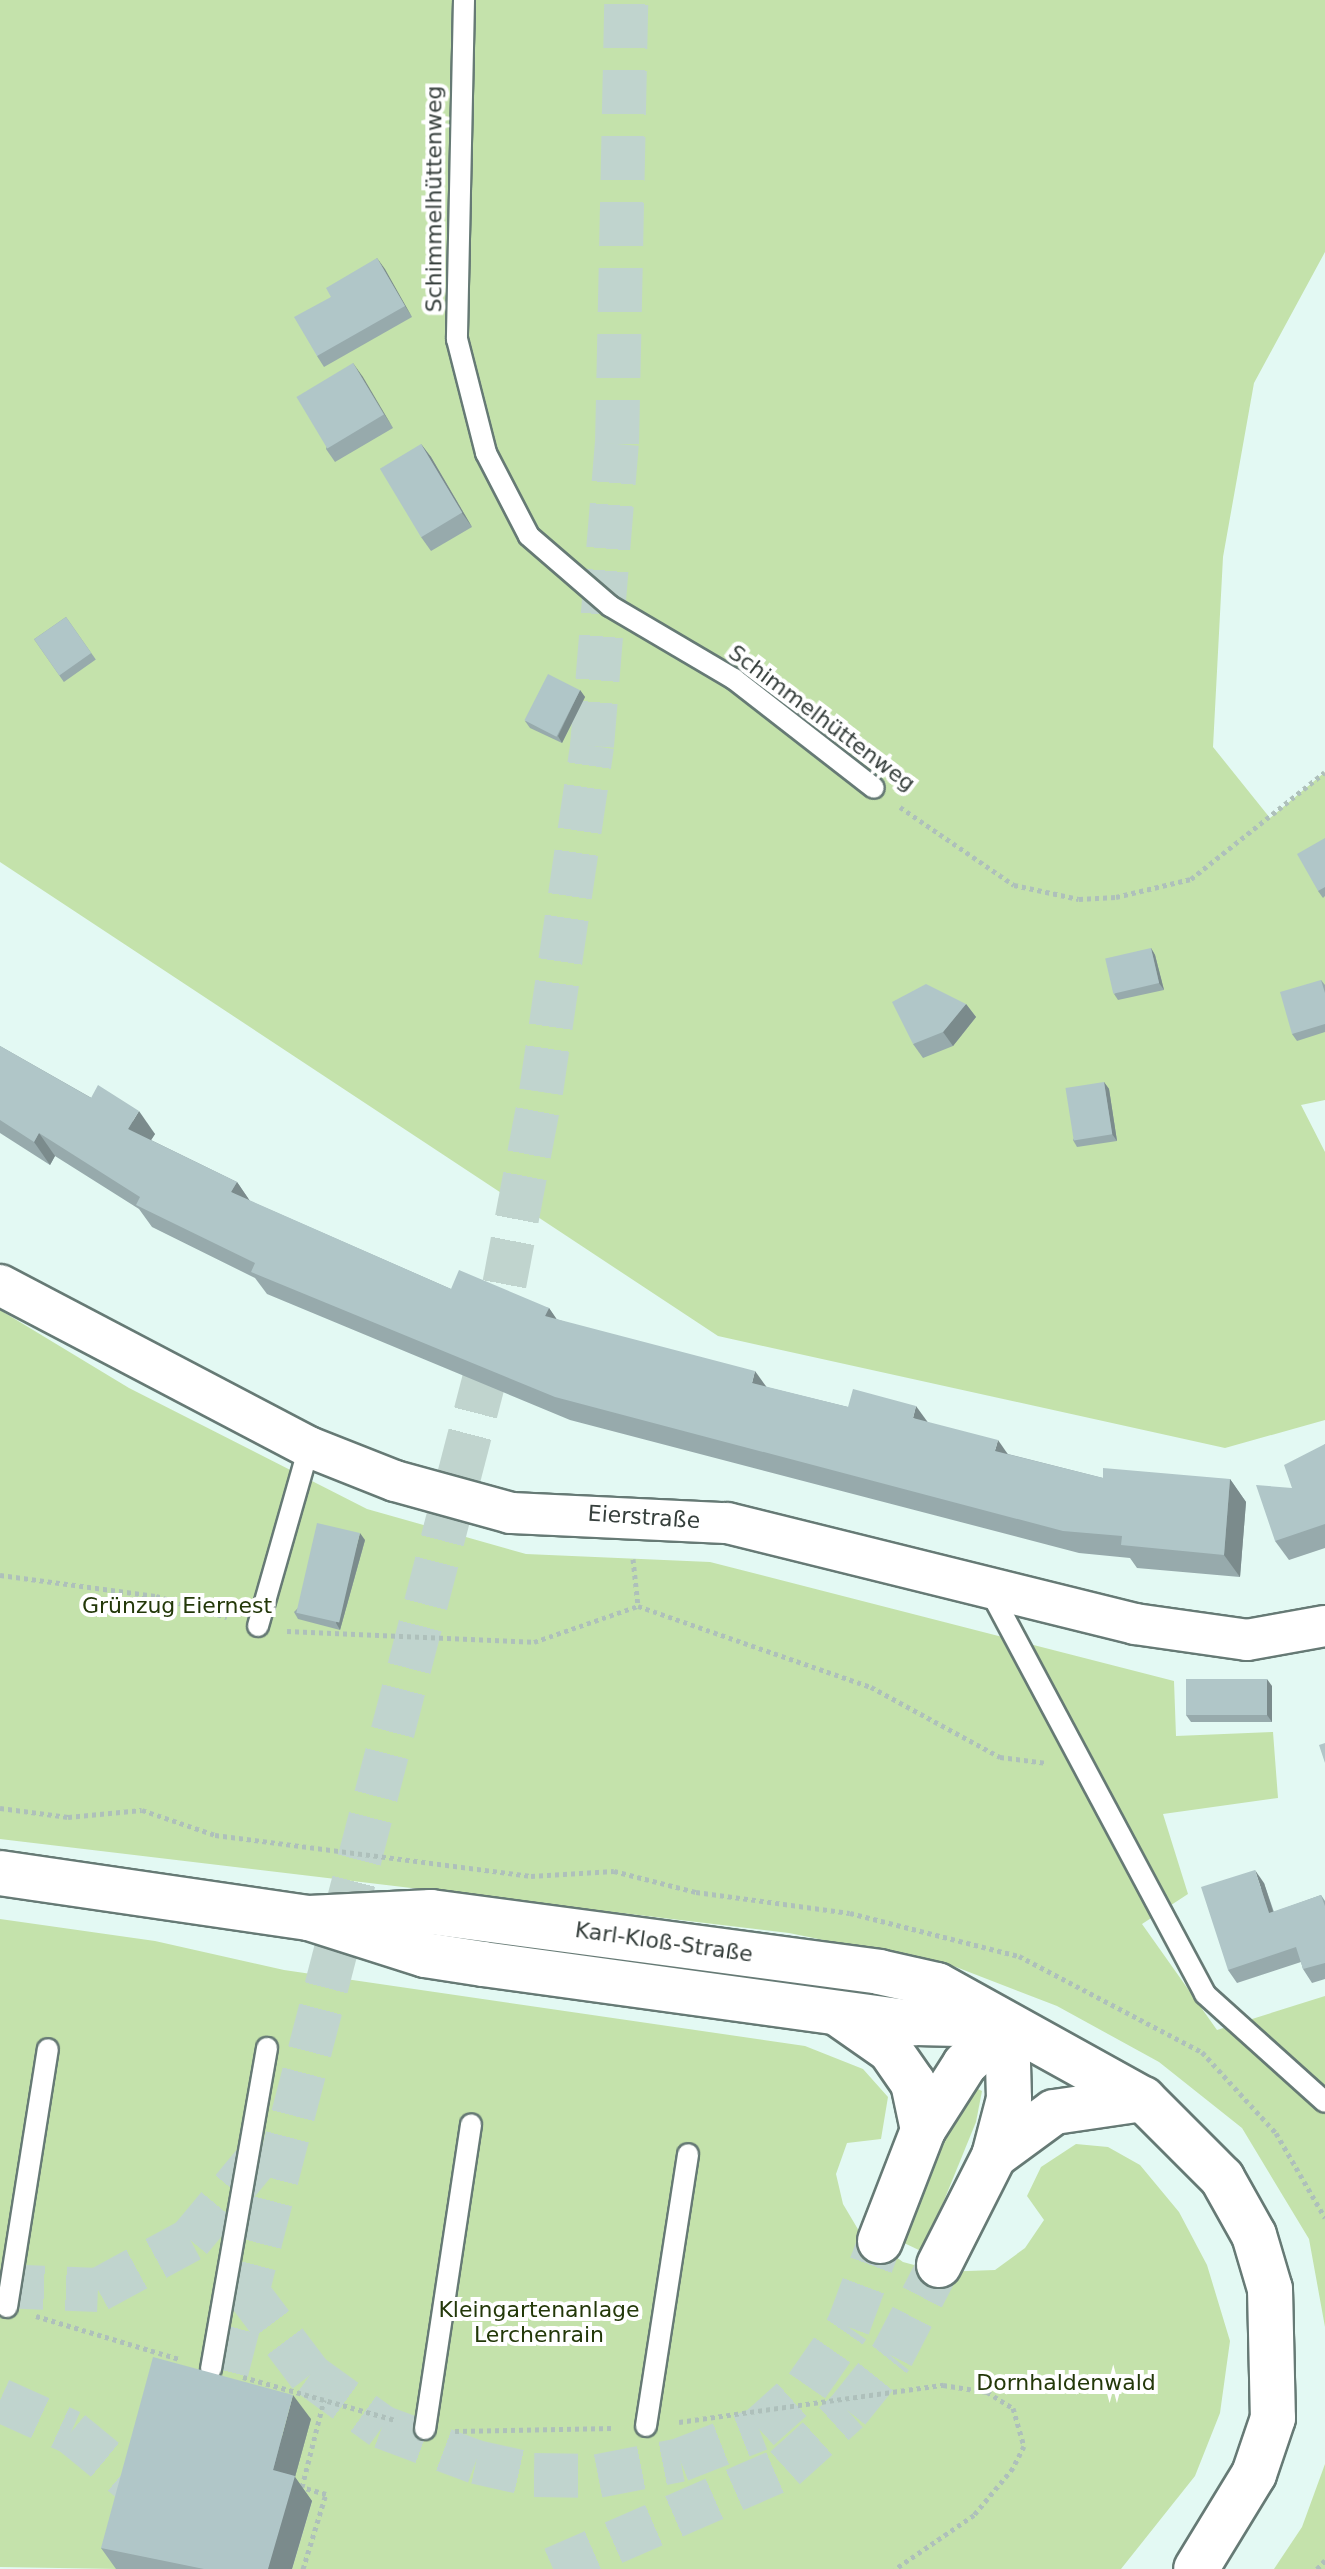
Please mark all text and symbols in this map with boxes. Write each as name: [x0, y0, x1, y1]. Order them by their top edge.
street label: Schimmelhüttenweg: [421, 86, 447, 312]
street label: Schimmelhüttenweg: [724, 639, 920, 797]
street label: Eierstraße: [587, 1500, 701, 1534]
park label: Grünzug Eiernest: [82, 1593, 272, 1619]
street label: Karl-Kloß-Straße: [573, 1916, 755, 1968]
park label: Kleingartenanlage Lerchenrain: [438, 2296, 640, 2348]
park label: Dornhaldenwald: [976, 2370, 1156, 2396]

